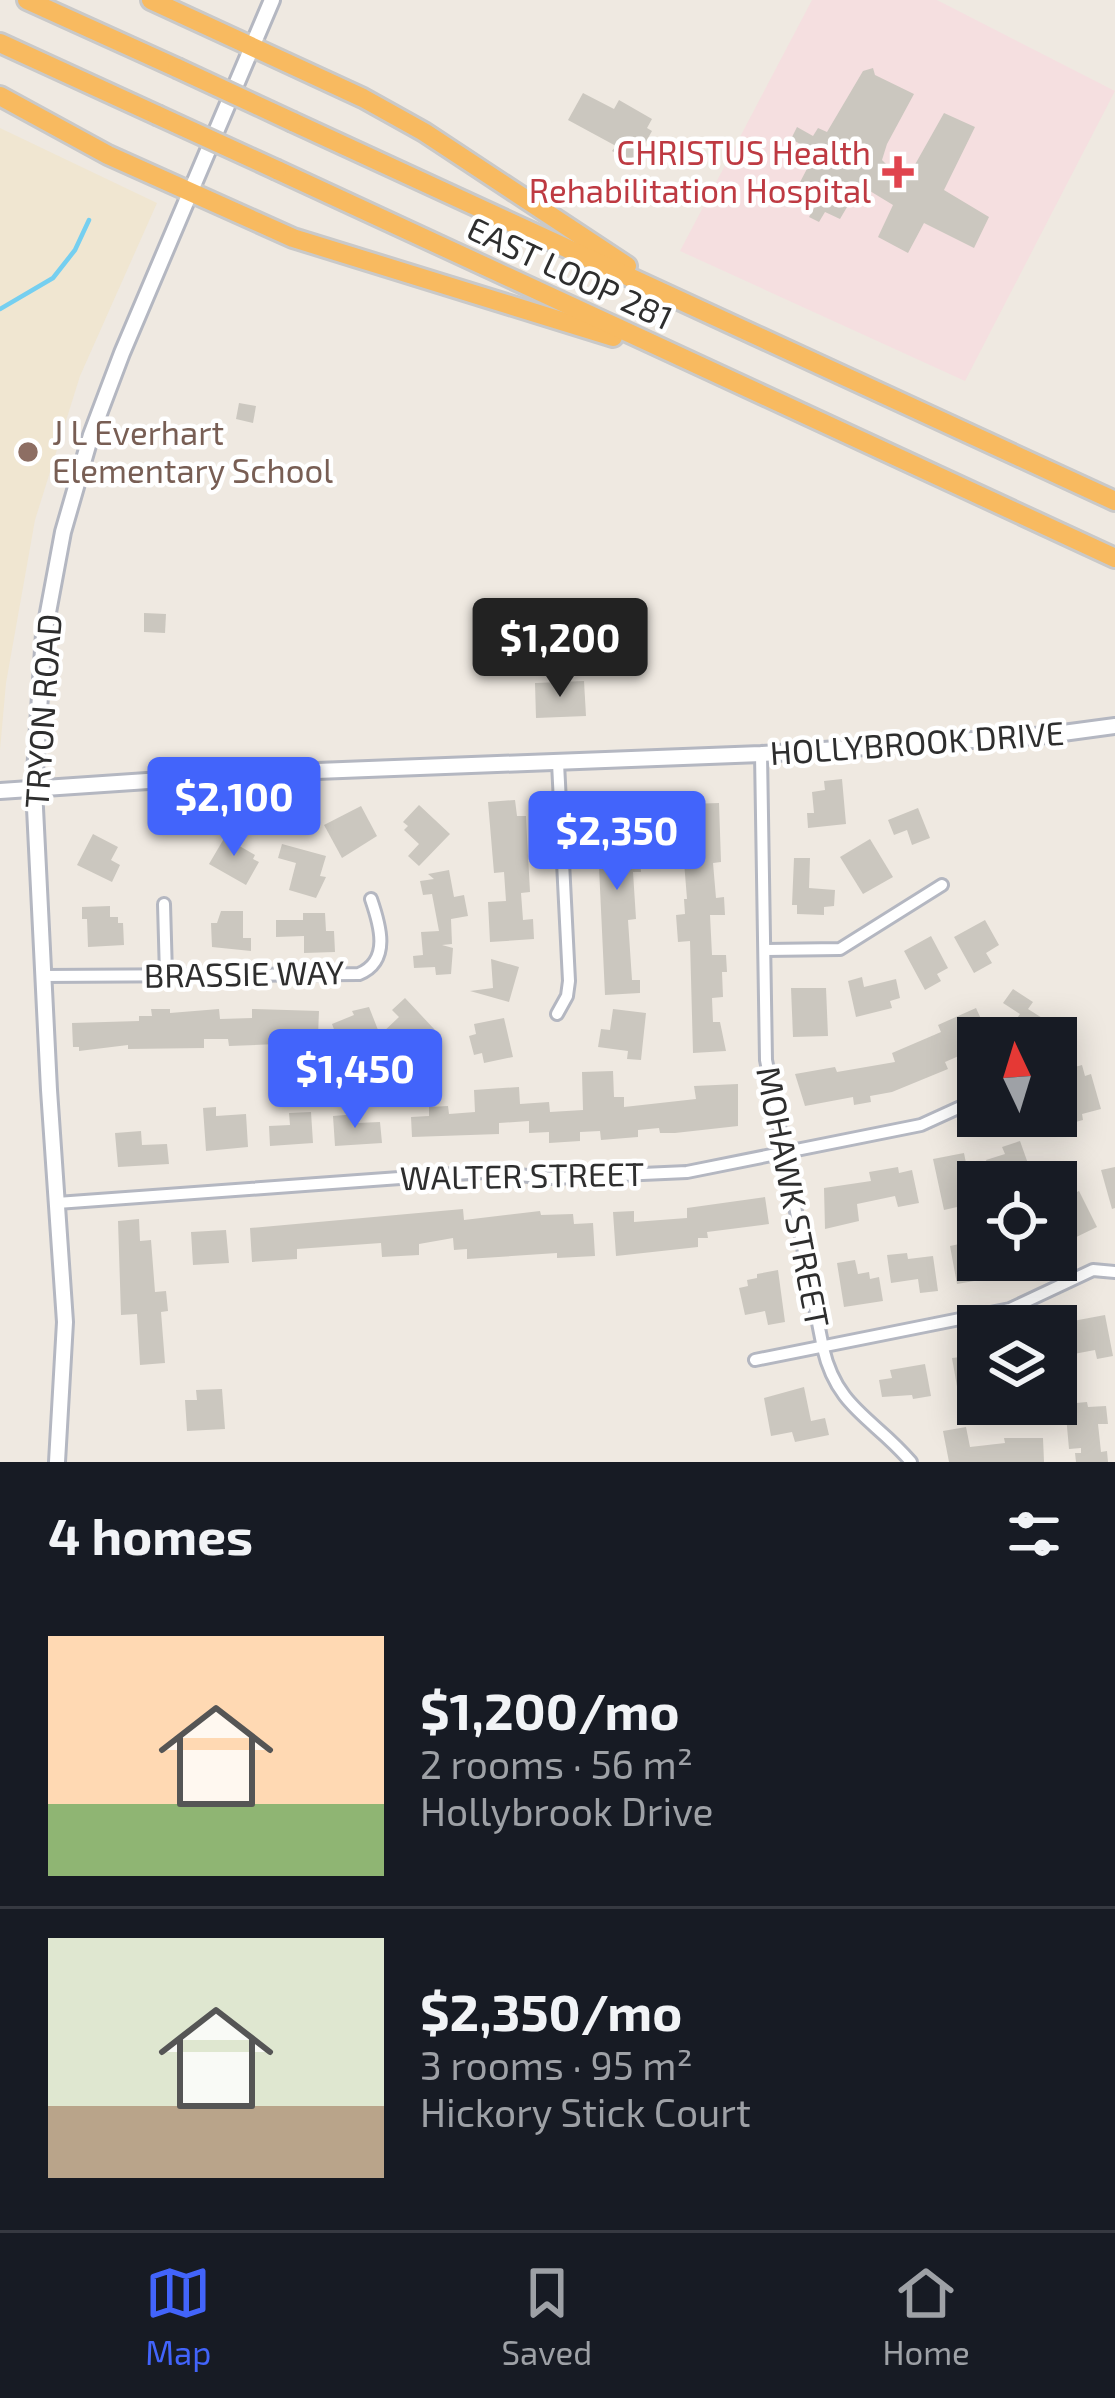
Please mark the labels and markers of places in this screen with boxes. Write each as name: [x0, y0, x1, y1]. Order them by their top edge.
place label: CHRISTUS Health Rehabilitation Hospital: [529, 132, 871, 210]
marker: CHRISTUS Health Rehabilitation Hospital: [882, 156, 914, 188]
place label: J L Everhart Elementary School: [52, 412, 333, 490]
marker: J L Everhart Elementary School: [15, 439, 41, 465]
pin: $1,200: [462, 598, 658, 700]
pin: $2,100: [136, 757, 332, 859]
pin: $2,350: [519, 791, 715, 893]
pin: $1,450: [257, 1029, 453, 1131]

